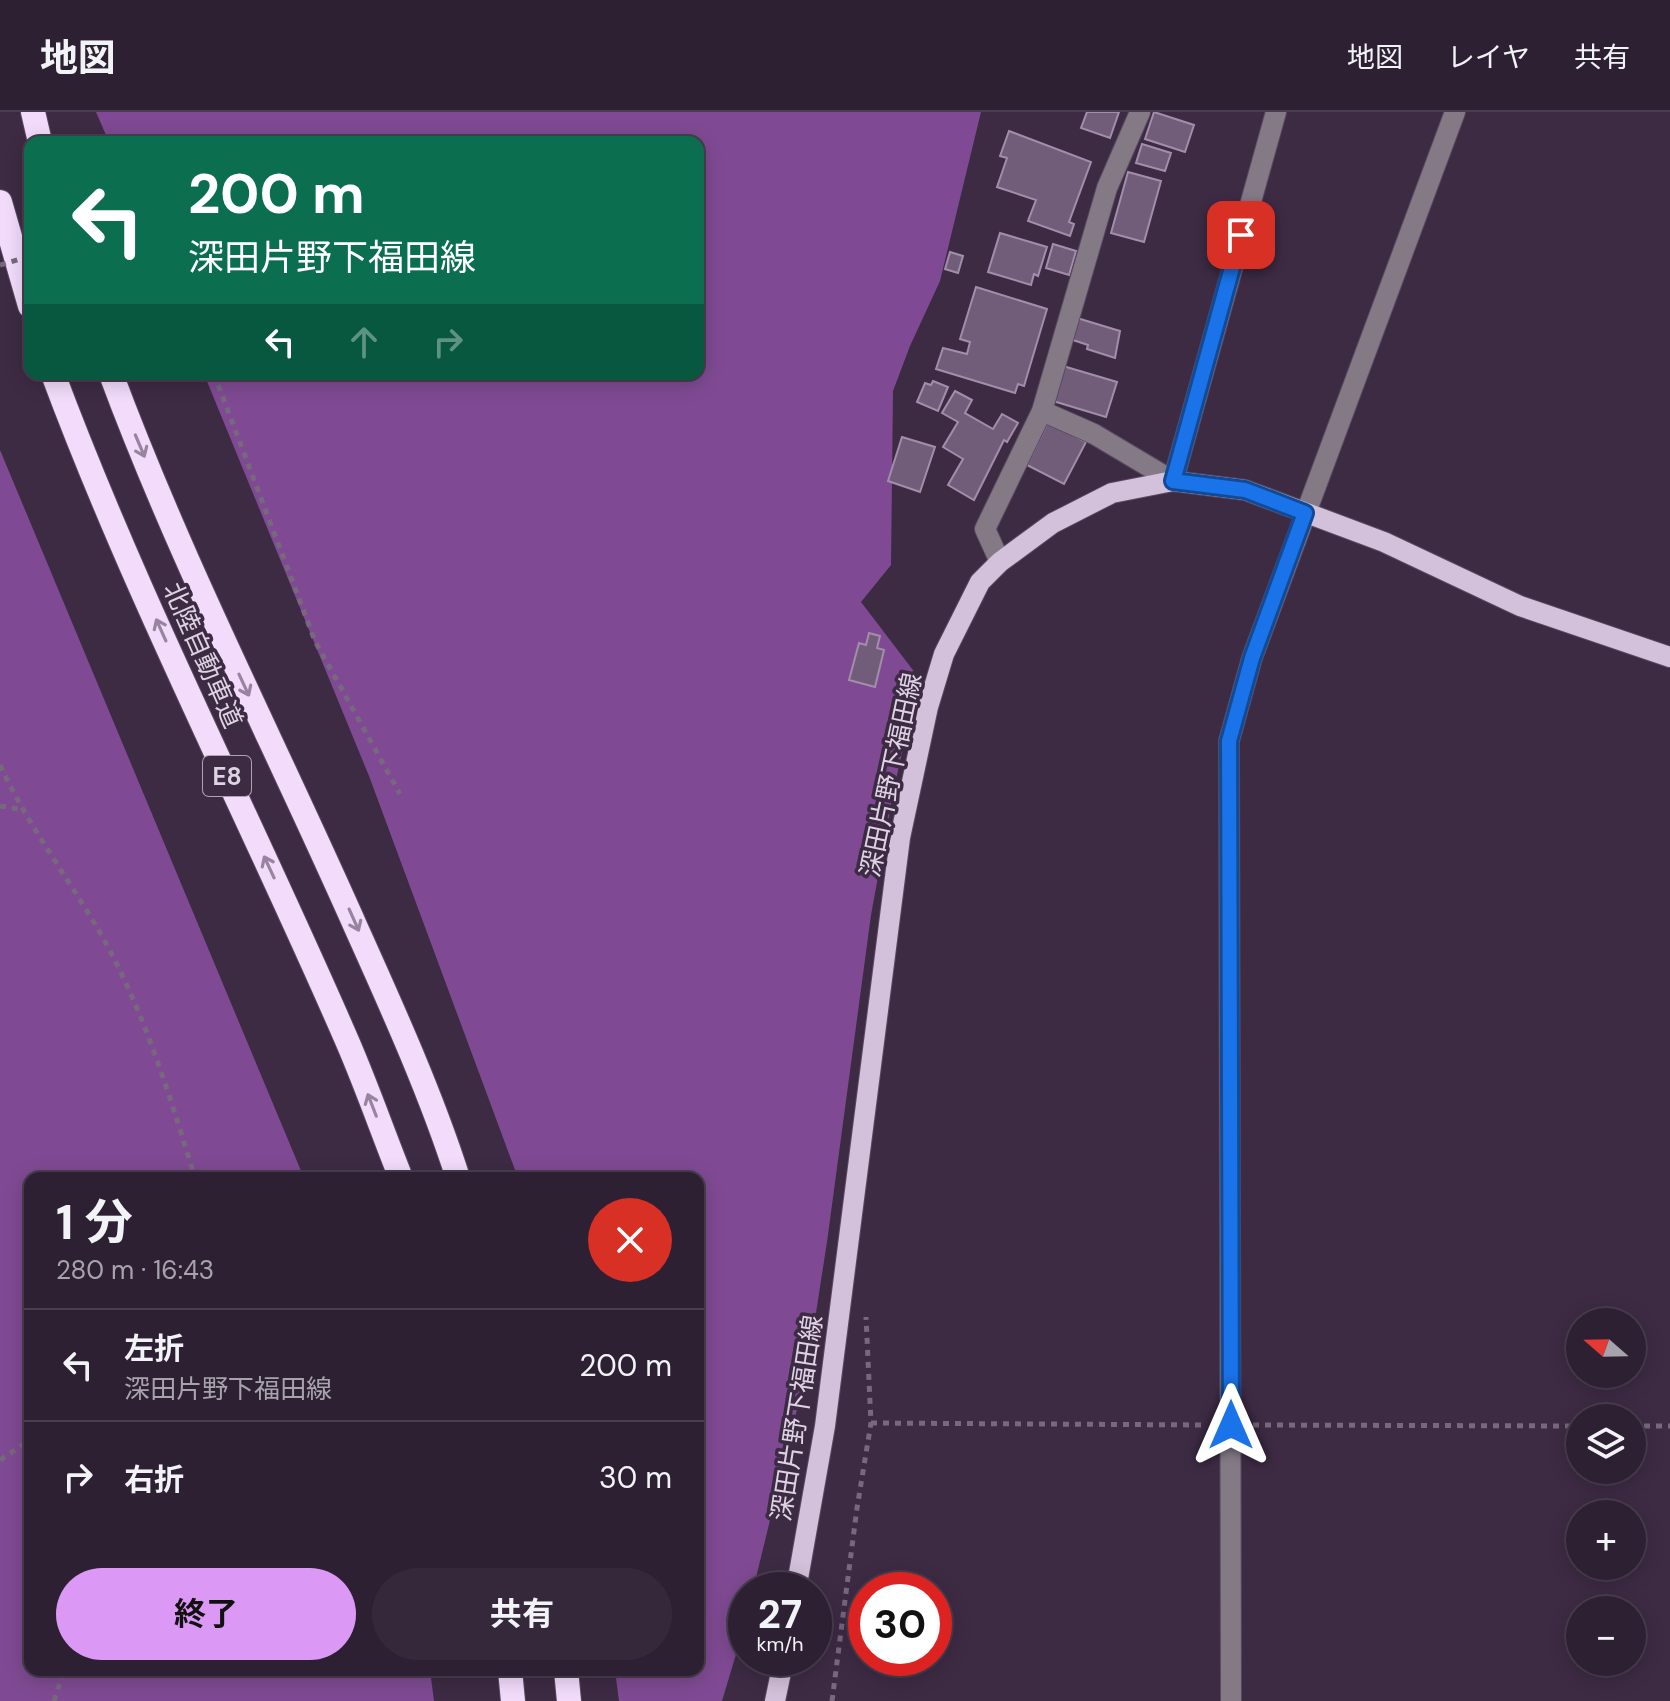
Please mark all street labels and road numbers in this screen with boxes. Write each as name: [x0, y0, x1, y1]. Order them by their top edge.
street label: 北陸自動車道: [156, 577, 250, 733]
street label: 深田片野下福田線: [853, 670, 929, 880]
road number: E8: [203, 756, 251, 796]
street label: 深田片野下福田線: [764, 1313, 830, 1523]

